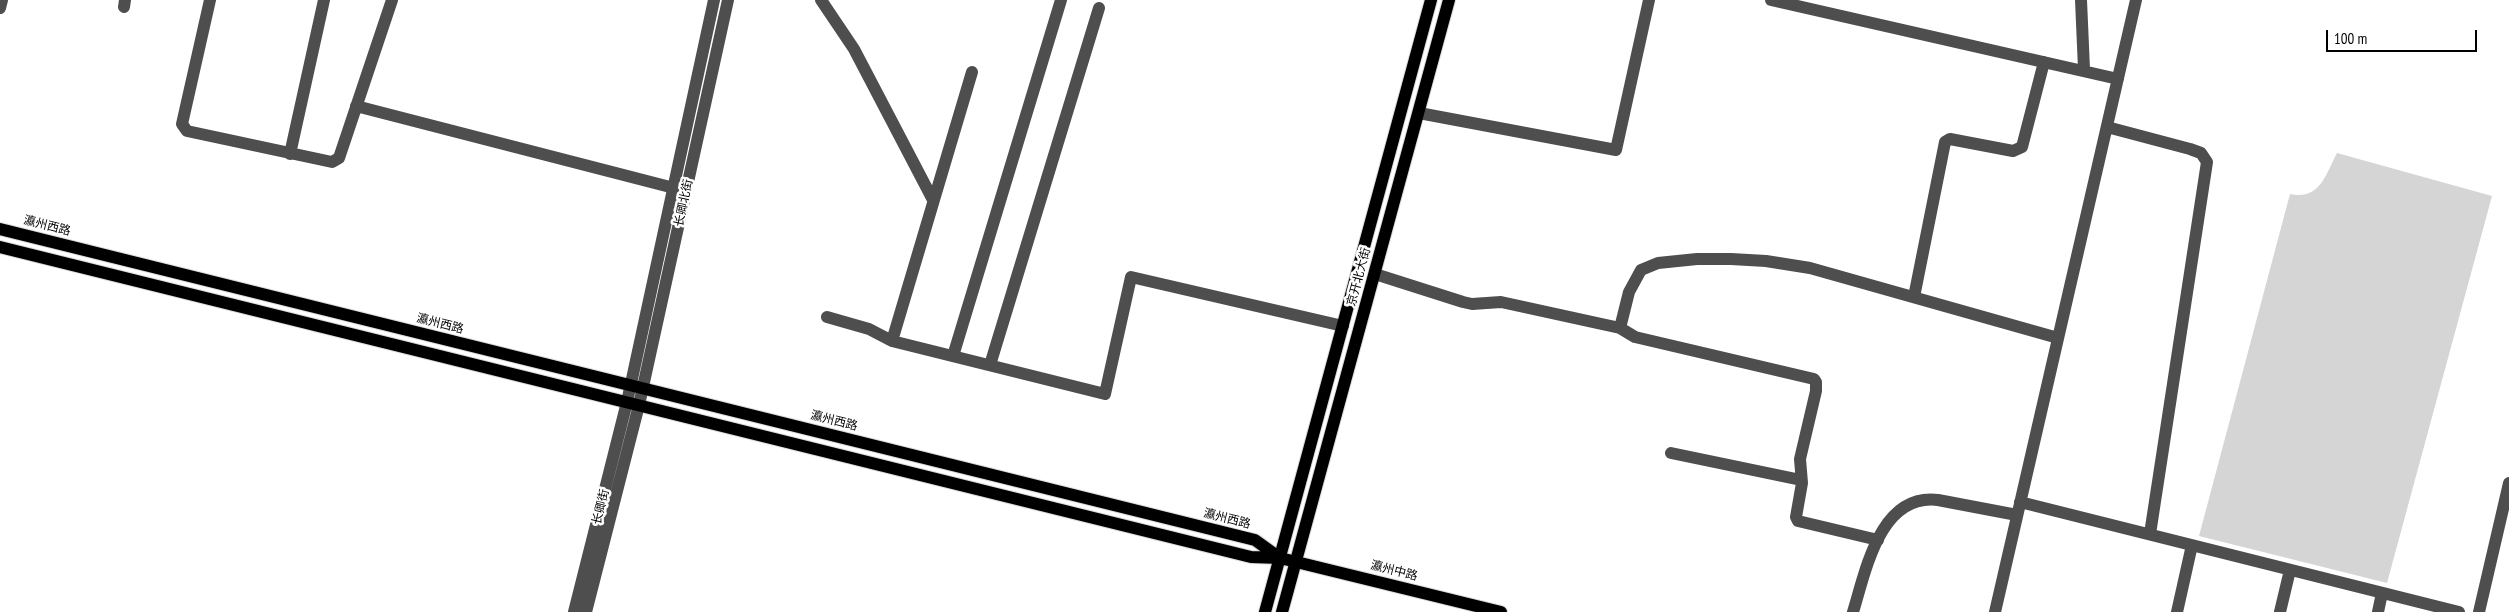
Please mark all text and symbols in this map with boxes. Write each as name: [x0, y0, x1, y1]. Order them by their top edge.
scale bar: [2329, 20, 2480, 52]
text: 100 m: [2334, 29, 2367, 48]
street label: 长卿北街: [672, 178, 696, 228]
street label: 瀛州西路: [22, 213, 72, 239]
street label: 京开北大街: [1344, 246, 1374, 308]
street label: 瀛州西路: [415, 311, 465, 337]
street label: 瀛州西路: [809, 408, 859, 434]
street label: 长卿街: [590, 488, 612, 526]
street label: 瀛州西路: [1202, 506, 1252, 532]
street label: 瀛州中路: [1369, 558, 1419, 584]

